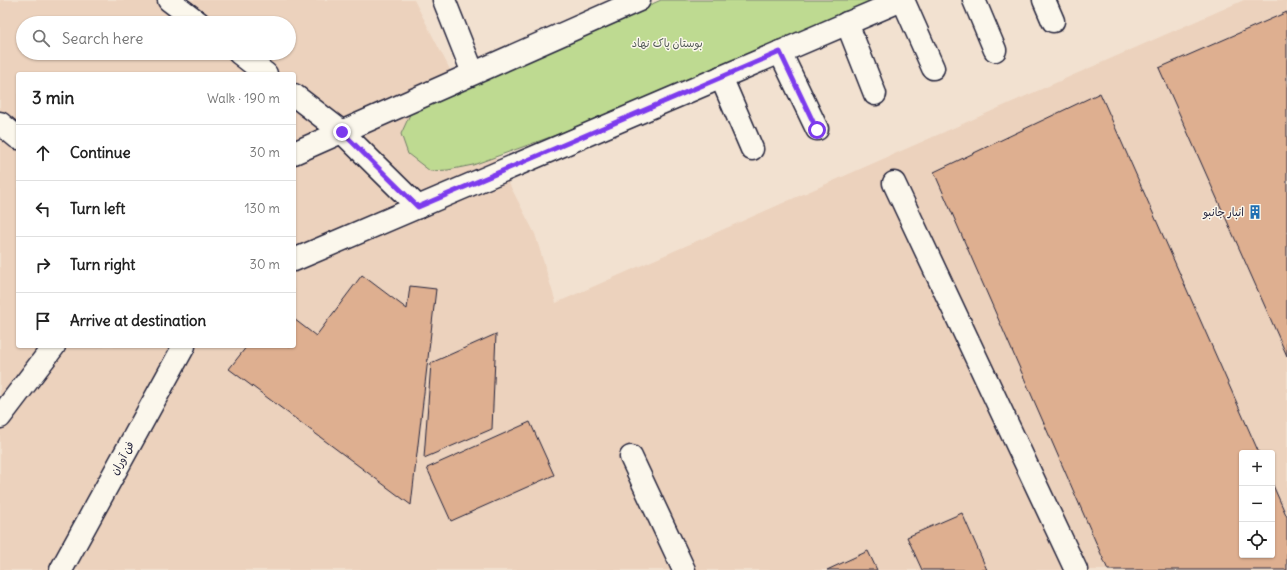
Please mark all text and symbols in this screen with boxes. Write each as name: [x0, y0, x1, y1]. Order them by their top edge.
search box: [16, 16, 296, 60]
icon: search: [30, 27, 52, 49]
text: Search here: [62, 29, 143, 48]
park label: بوستان پاک نهاد: [631, 36, 703, 51]
text: 3 min: [32, 87, 74, 109]
text: Walk · 190 m: [207, 90, 280, 107]
route start: [808, 121, 826, 139]
route end: [333, 123, 351, 141]
icon: ahead: [32, 142, 54, 164]
text: Continue: [70, 143, 131, 162]
text: 30 m: [250, 144, 280, 161]
icon: left: [32, 198, 54, 220]
text: Turn left: [70, 199, 125, 218]
text: 130 m: [244, 200, 280, 217]
building icon: انبار جانبو: [1247, 204, 1263, 220]
place label: انبار جانبو: [1202, 205, 1244, 220]
icon: right: [32, 254, 54, 276]
text: Turn right: [70, 255, 135, 274]
text: 30 m: [250, 256, 280, 273]
icon: arrive: [32, 310, 54, 332]
text: Arrive at destination: [70, 311, 206, 330]
street label: فن آوران: [107, 439, 138, 478]
map controls: [1239, 450, 1275, 558]
button: +: [1239, 450, 1275, 486]
button: −: [1239, 486, 1275, 522]
button: locate: [1239, 522, 1275, 558]

